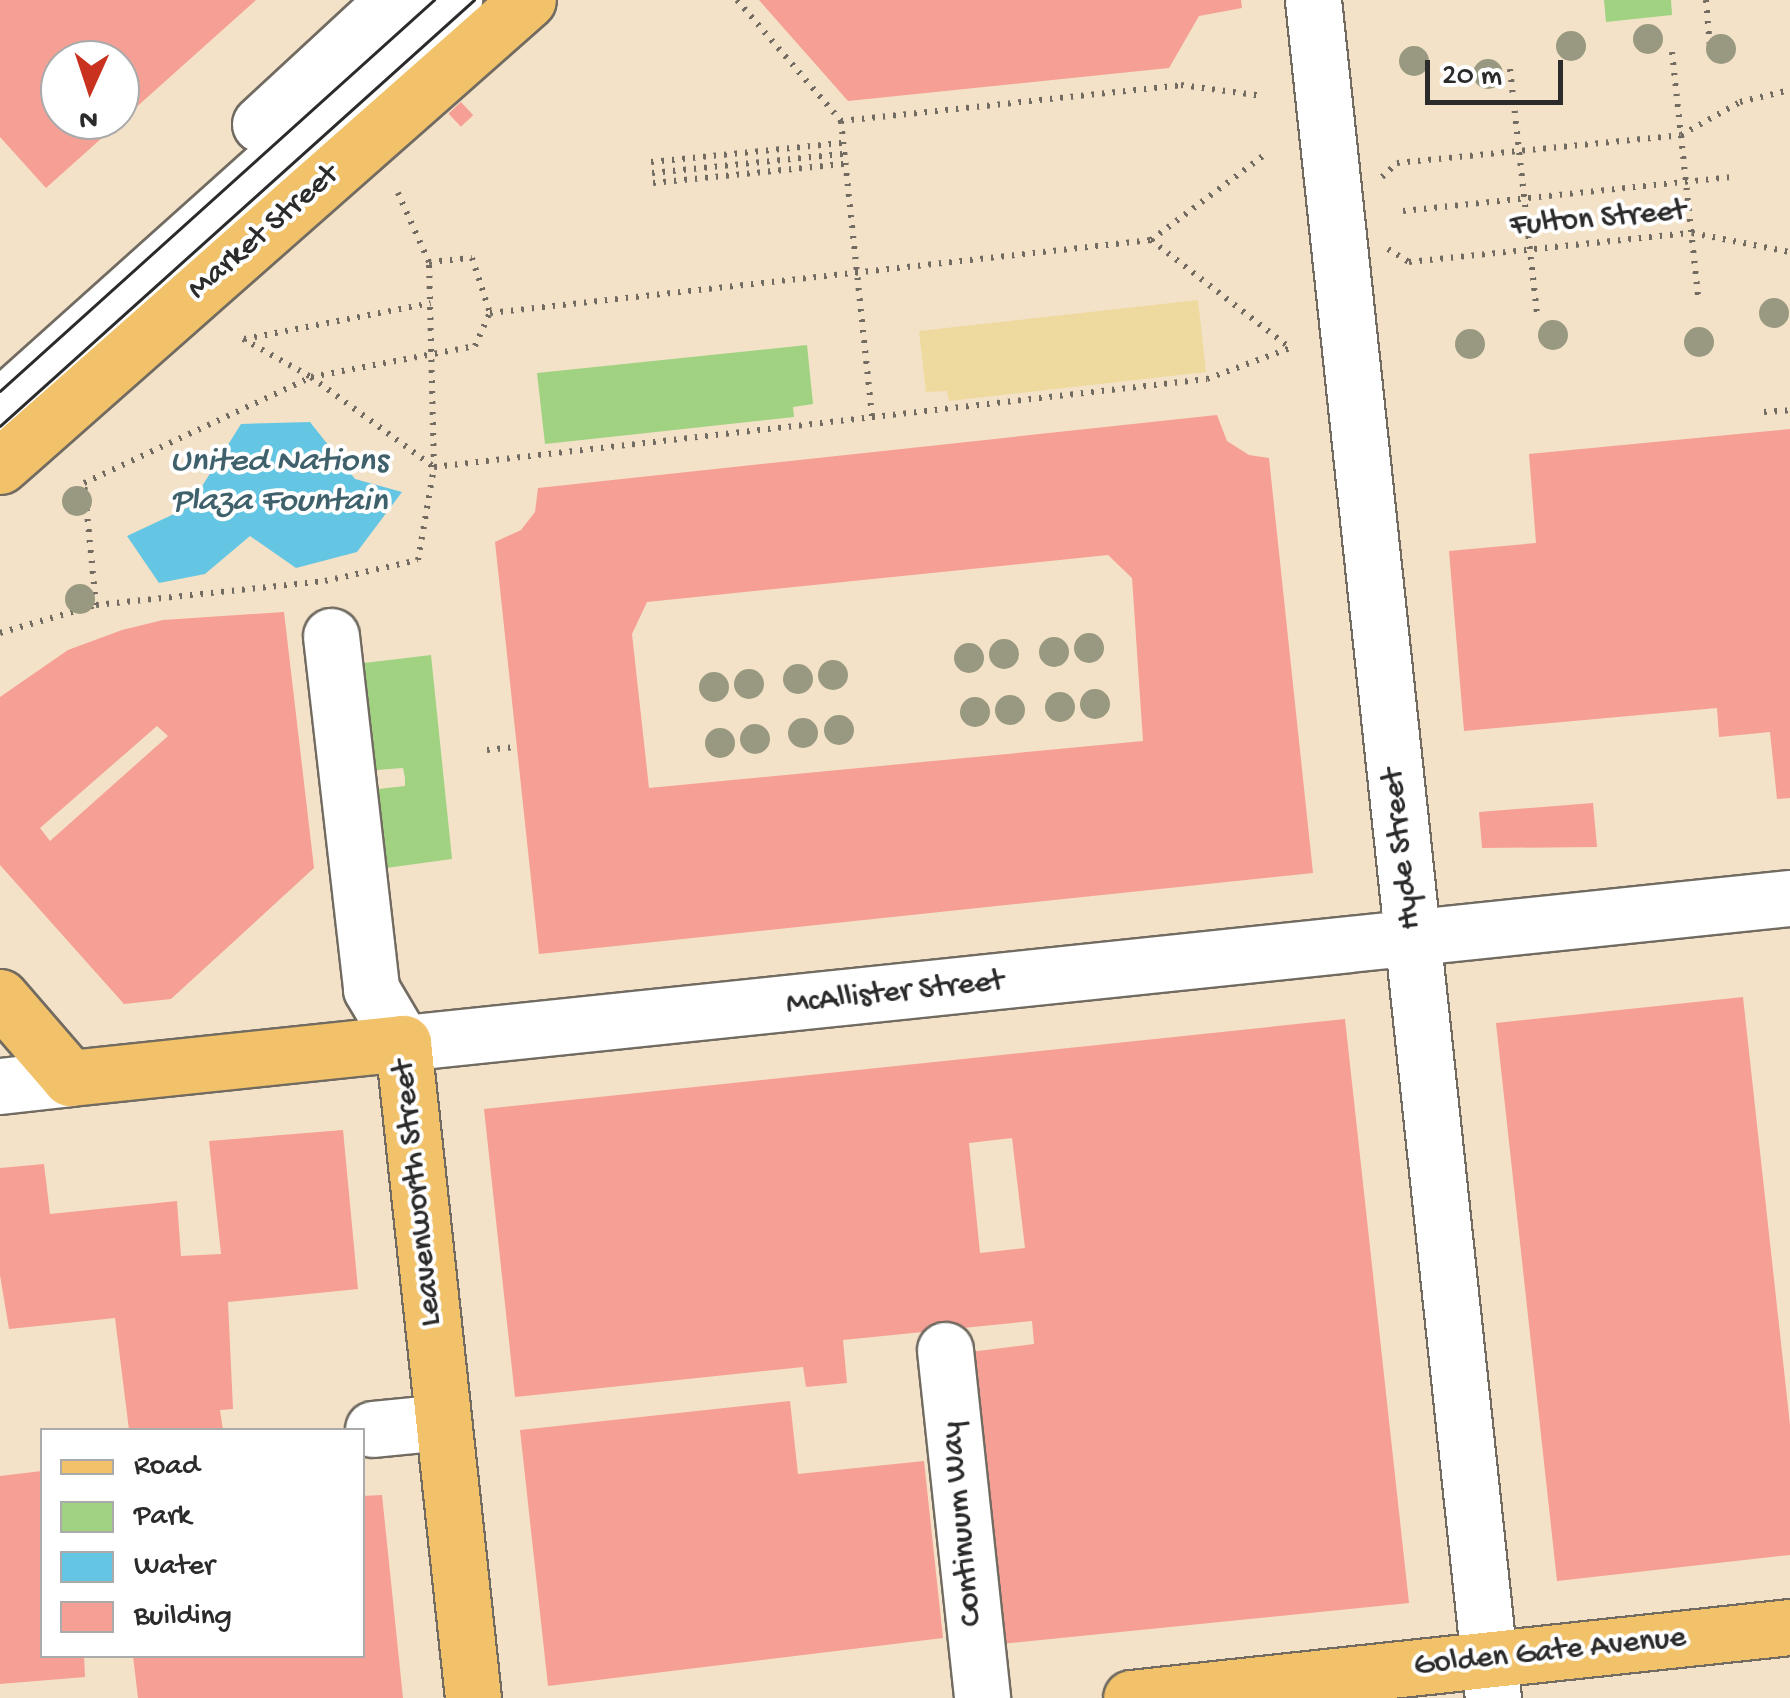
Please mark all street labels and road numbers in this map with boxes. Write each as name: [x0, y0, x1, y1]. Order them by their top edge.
street label: Market Street: [180, 157, 348, 309]
street label: Fulton Street: [1509, 193, 1687, 247]
street label: Hyde Street: [1375, 766, 1431, 932]
street label: McAllister Street: [784, 963, 1006, 1025]
street label: Leavenworth Street: [386, 1058, 452, 1328]
street label: Continuum Way: [933, 1420, 993, 1628]
street label: Golden Gate Avenue: [1412, 1620, 1688, 1686]

